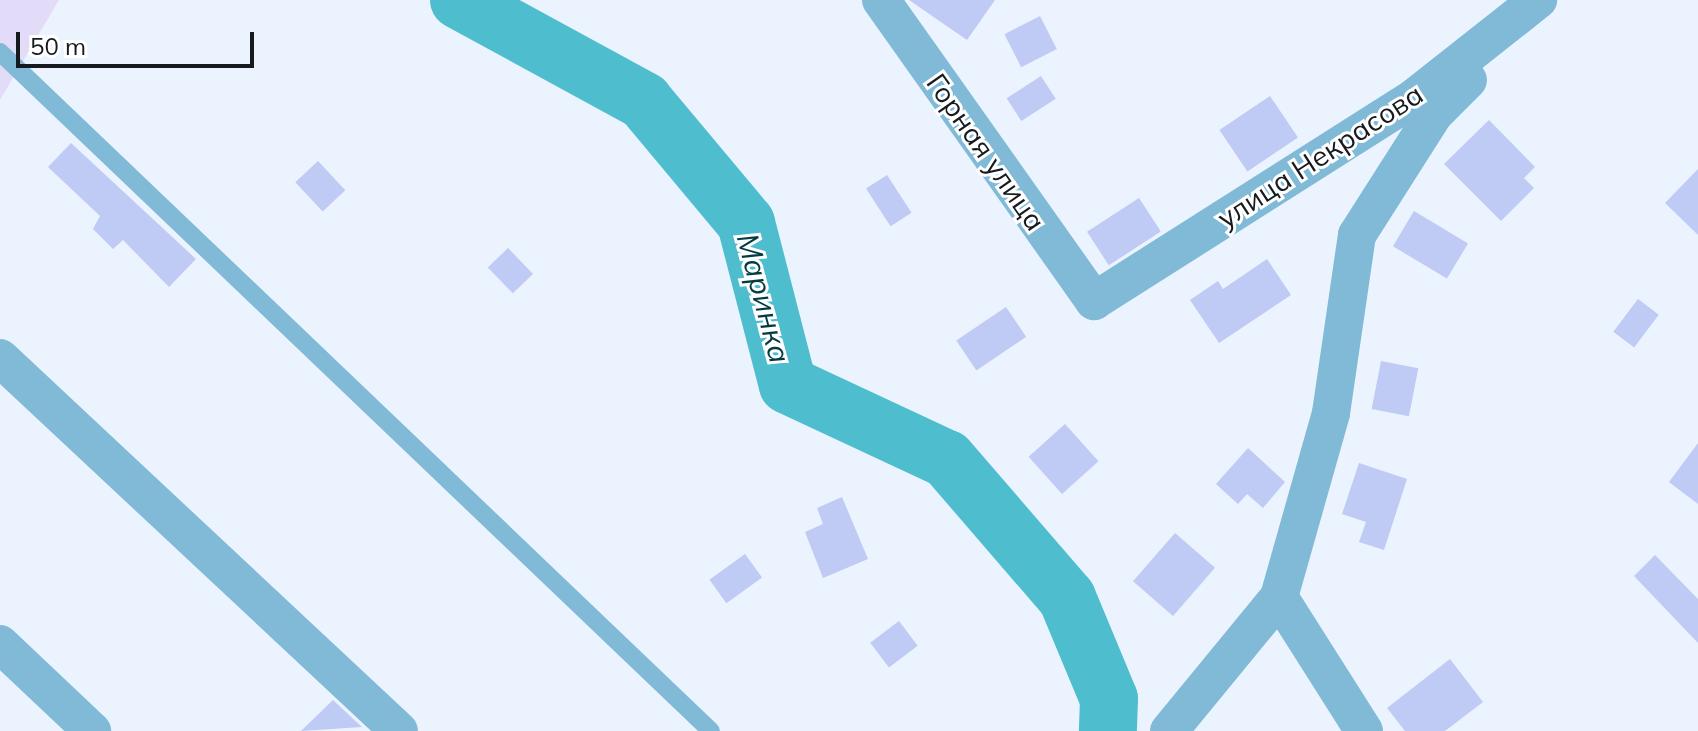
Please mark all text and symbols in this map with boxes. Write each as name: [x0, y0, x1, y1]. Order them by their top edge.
scale bar: [20, 16, 258, 66]
text: 50 m: [30, 31, 86, 61]
street label: Горная улица: [920, 67, 1052, 237]
street label: улица Некрасова: [1211, 77, 1429, 235]
water label: Маринка: [729, 229, 799, 367]

